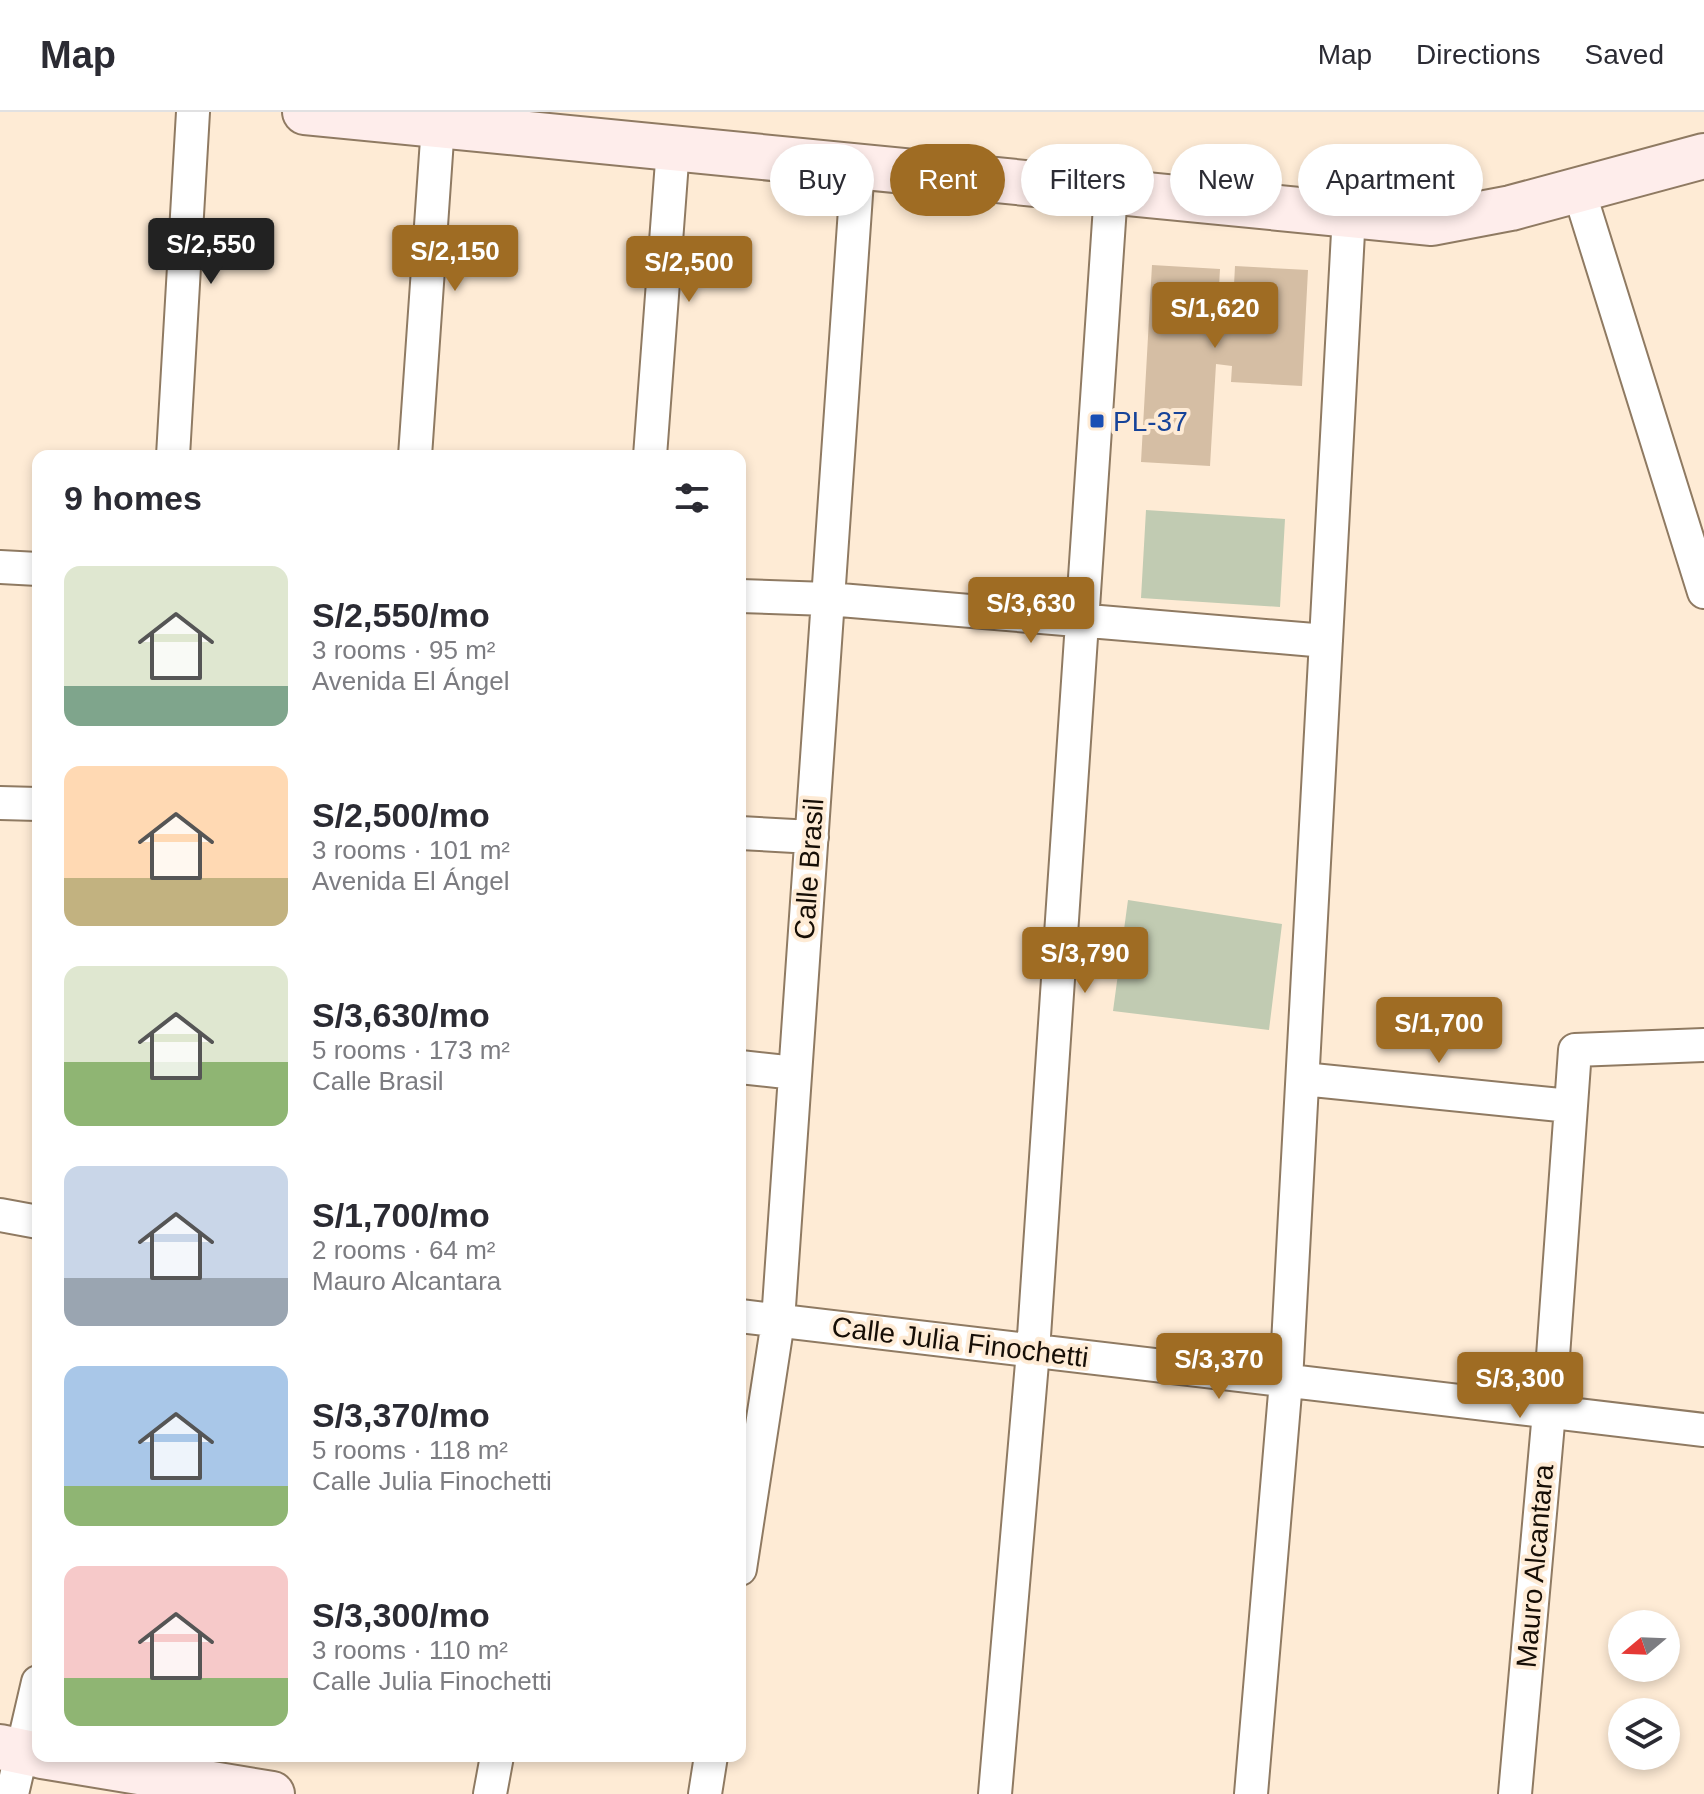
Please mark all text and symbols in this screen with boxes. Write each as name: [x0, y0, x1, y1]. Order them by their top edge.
text: Map: [40, 34, 116, 76]
text: Map: [1318, 39, 1372, 70]
text: Directions: [1416, 39, 1541, 70]
text: Saved: [1585, 39, 1664, 70]
chip: Buy: [770, 144, 874, 216]
chip: Rent: [890, 144, 1005, 216]
chip: Filters: [1021, 144, 1154, 216]
chip: New: [1170, 144, 1282, 216]
chip: Apartment: [1298, 144, 1483, 216]
pin: S/2,550: [137, 218, 285, 286]
pin: S/2,150: [381, 225, 529, 293]
text: S/2,550: [166, 229, 256, 259]
text: S/2,150: [410, 236, 500, 266]
pin: S/2,500: [615, 236, 763, 304]
text: S/2,500: [644, 247, 734, 277]
pin: S/1,620: [1141, 282, 1289, 350]
text: S/1,620: [1170, 293, 1260, 323]
place label: PL-37: [1113, 406, 1188, 437]
marker: PL-37: [1088, 412, 1106, 430]
icon: filters: [670, 476, 714, 520]
text: 9 homes: [64, 479, 202, 517]
pin: S/3,630: [957, 577, 1105, 645]
text: S/3,630: [986, 588, 1076, 618]
text: S/2,550/mo: [312, 596, 490, 634]
icon: home: [128, 598, 224, 694]
text: 3 rooms · 95 m²: [312, 635, 496, 665]
text: Avenida El Ángel: [312, 666, 510, 696]
text: S/2,500/mo: [312, 796, 490, 834]
street label: Calle Brasil: [789, 797, 829, 941]
icon: home: [128, 798, 224, 894]
text: 3 rooms · 101 m²: [312, 835, 510, 865]
text: Avenida El Ángel: [312, 866, 510, 896]
pin: S/3,790: [1011, 927, 1159, 995]
text: S/3,790: [1040, 938, 1130, 968]
text: S/3,630/mo: [312, 996, 490, 1034]
pin: S/1,700: [1365, 997, 1513, 1065]
icon: home: [128, 998, 224, 1094]
text: S/1,700: [1394, 1008, 1484, 1038]
text: 5 rooms · 173 m²: [312, 1035, 510, 1065]
text: Calle Brasil: [312, 1066, 444, 1096]
text: S/1,700/mo: [312, 1196, 490, 1234]
icon: home: [128, 1198, 224, 1294]
text: 2 rooms · 64 m²: [312, 1235, 496, 1265]
text: Mauro Alcantara: [312, 1266, 501, 1296]
street label: Calle Julia Finochetti: [830, 1311, 1090, 1373]
pin: S/3,370: [1145, 1333, 1293, 1401]
text: S/3,370: [1174, 1344, 1264, 1374]
pin: S/3,300: [1446, 1352, 1594, 1420]
text: S/3,300: [1475, 1363, 1565, 1393]
text: S/3,370/mo: [312, 1396, 490, 1434]
icon: home: [128, 1398, 224, 1494]
text: 5 rooms · 118 m²: [312, 1435, 508, 1465]
street label: Mauro Alcantara: [1511, 1463, 1559, 1669]
text: Calle Julia Finochetti: [312, 1466, 552, 1496]
text: S/3,300/mo: [312, 1596, 490, 1634]
icon: home: [128, 1598, 224, 1694]
north arrow: [1608, 1610, 1680, 1682]
map controls: [1608, 1610, 1680, 1770]
text: 3 rooms · 110 m²: [312, 1635, 508, 1665]
text: Calle Julia Finochetti: [312, 1666, 552, 1696]
button: layers: [1608, 1698, 1680, 1770]

